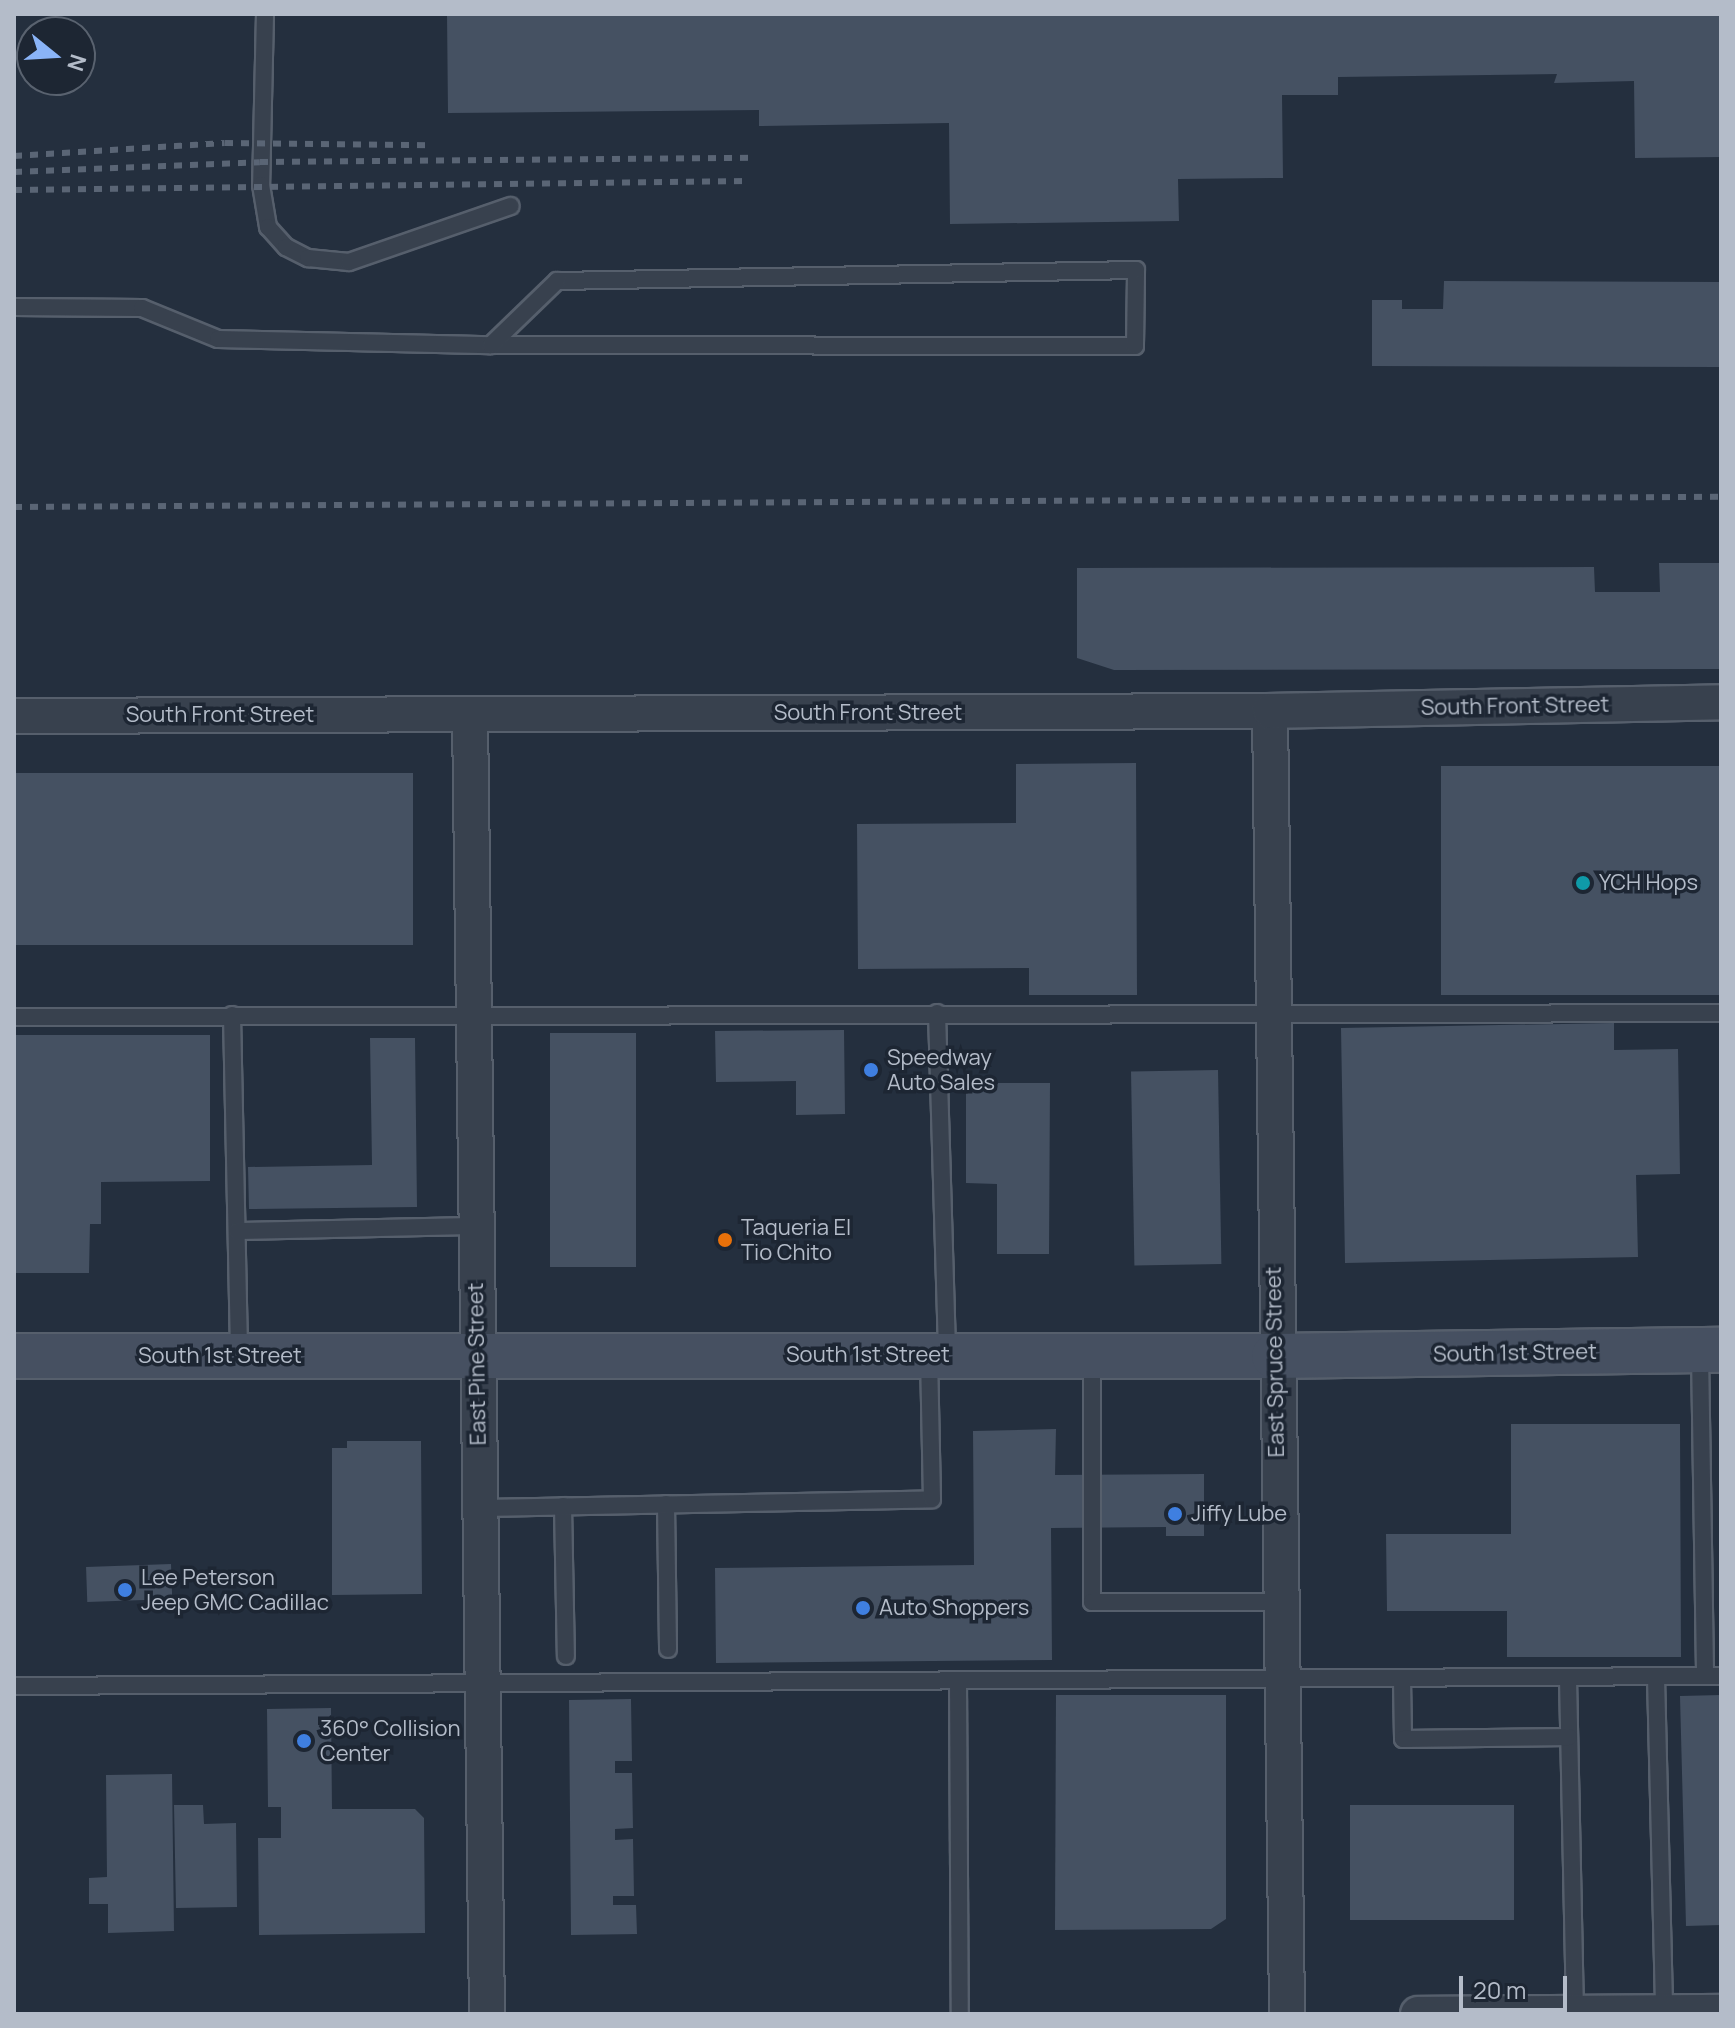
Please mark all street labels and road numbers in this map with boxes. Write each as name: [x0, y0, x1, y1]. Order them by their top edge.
street label: South Front Street: [1420, 691, 1610, 721]
street label: South Front Street: [774, 700, 962, 726]
street label: South Front Street: [126, 702, 314, 728]
street label: East Spruce Street: [1260, 1266, 1290, 1458]
street label: East Pine Street: [462, 1282, 492, 1446]
street label: South 1st Street: [1433, 1338, 1597, 1368]
street label: South 1st Street: [786, 1342, 950, 1368]
street label: South 1st Street: [138, 1343, 302, 1369]

